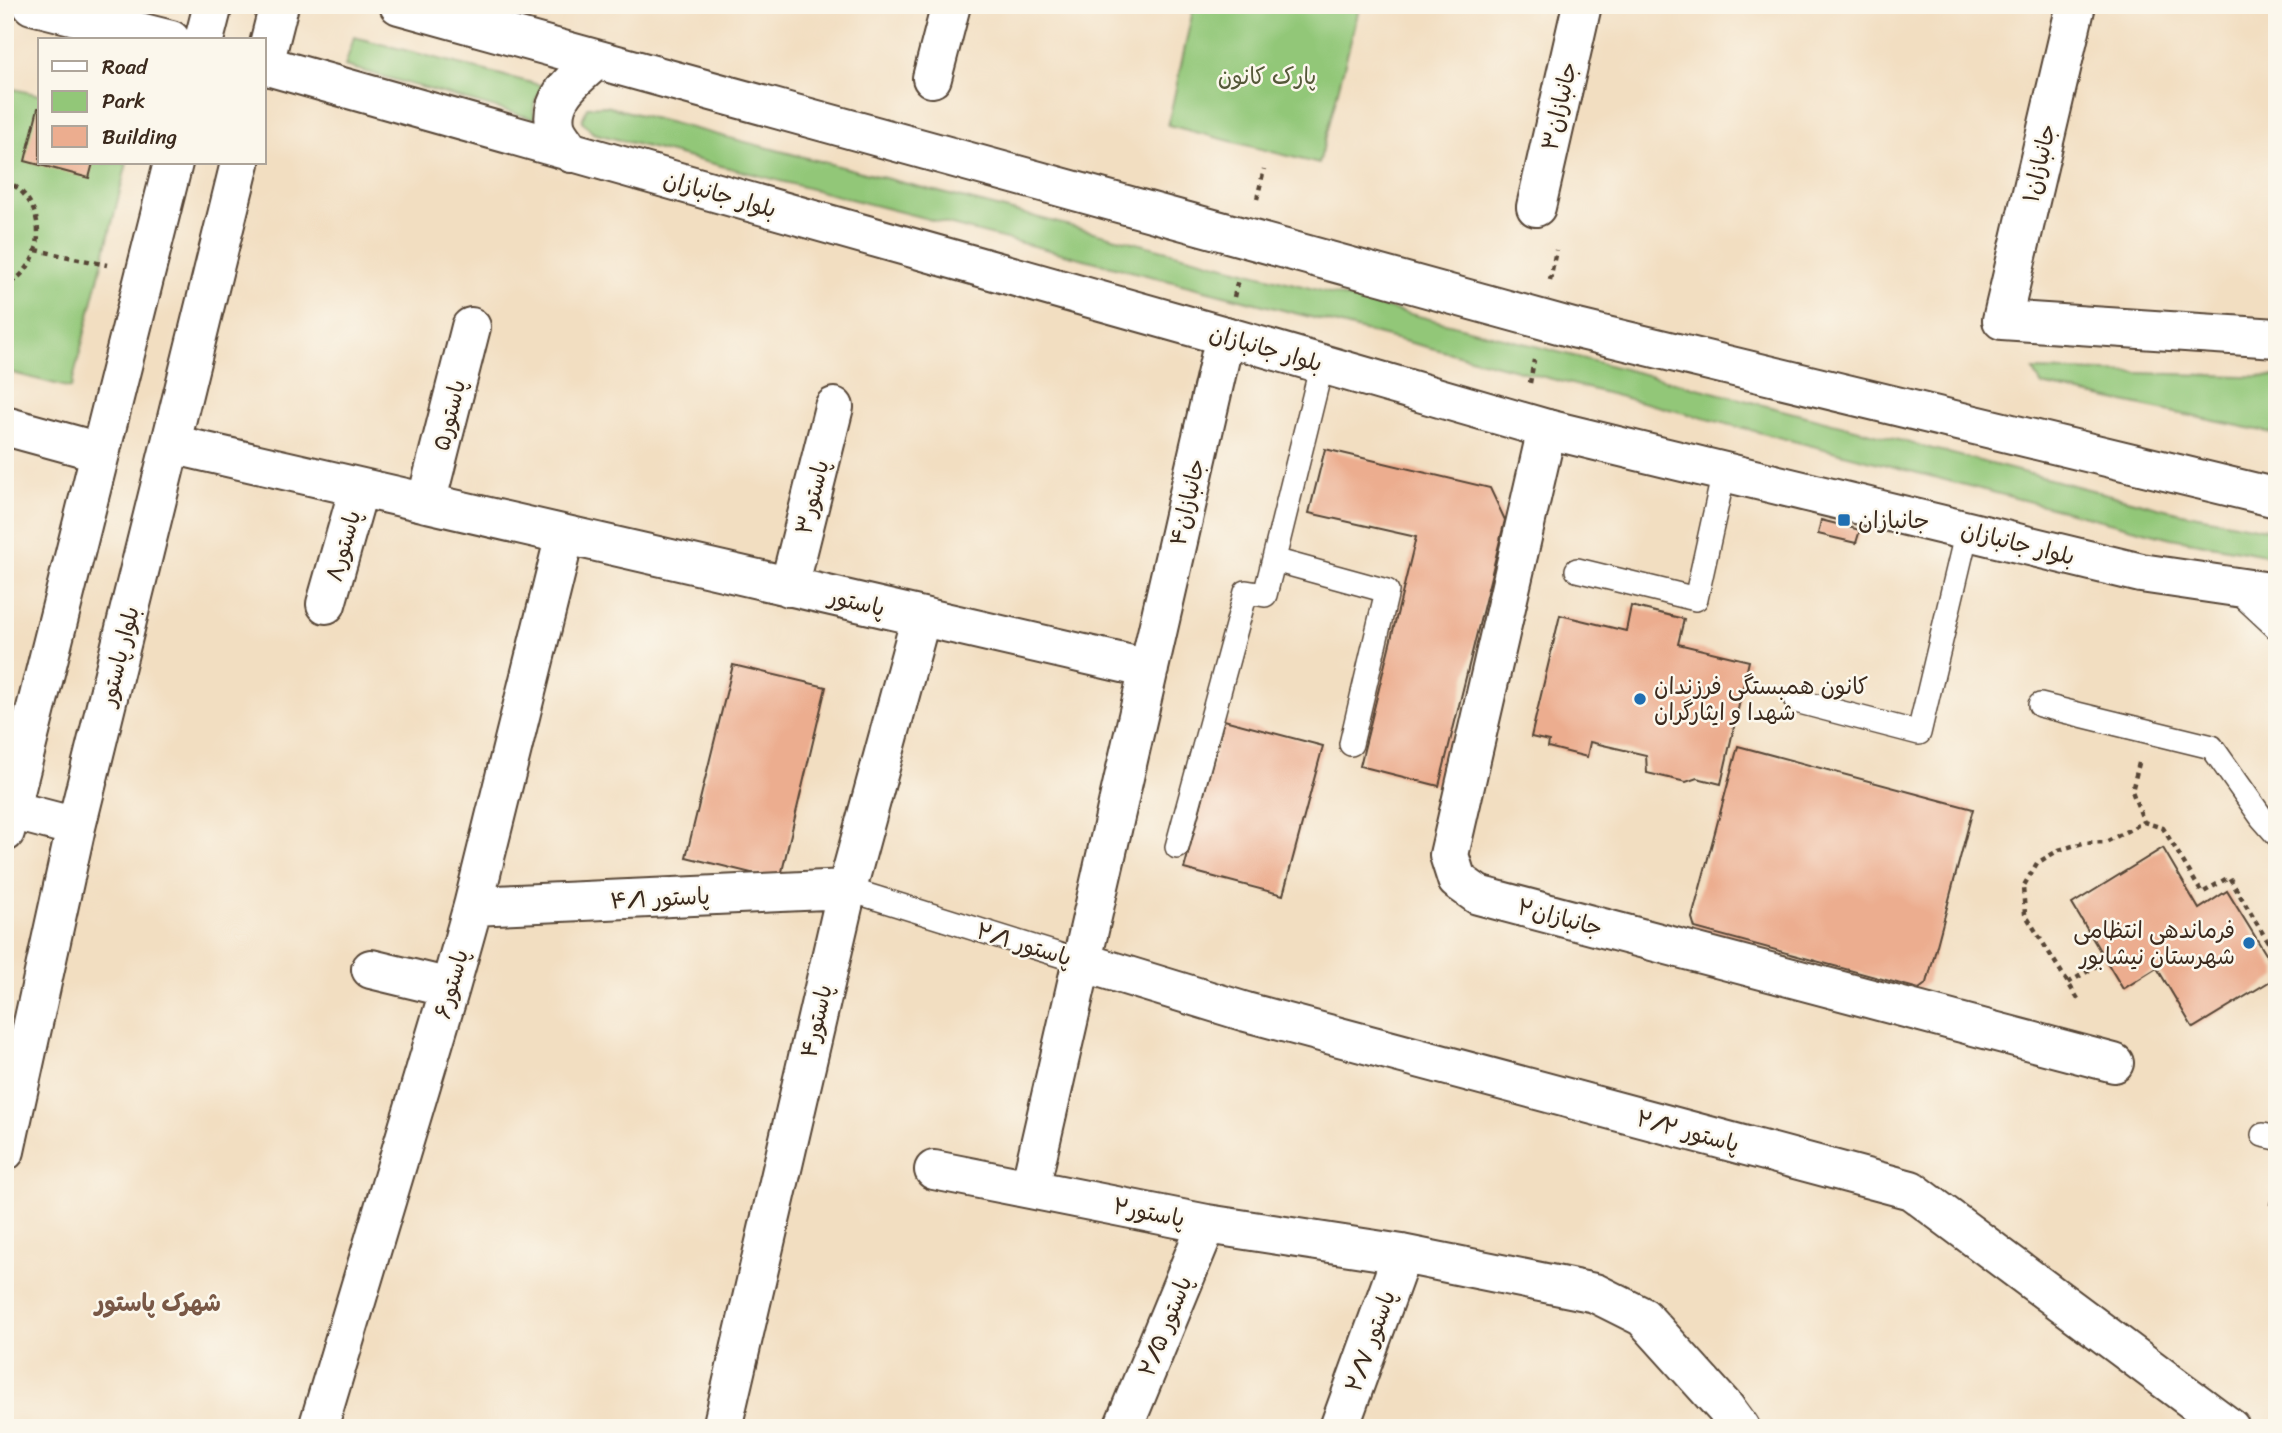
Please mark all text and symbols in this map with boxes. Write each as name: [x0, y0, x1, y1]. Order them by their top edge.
legend: [38, 38, 266, 164]
text: Road: [102, 48, 149, 86]
park label: پارک کانون: [1218, 56, 1316, 97]
street label: جانبازان۳: [1529, 58, 1590, 155]
text: Park: [102, 82, 145, 120]
text: Building: [102, 118, 178, 156]
street label: جانبازان۱: [2011, 120, 2068, 207]
street label: بلوار جانبازان: [658, 159, 781, 230]
street label: بلوار جانبازان: [1204, 313, 1327, 384]
street label: پاستور۵: [421, 375, 478, 455]
street label: جانبازان۴: [1158, 454, 1217, 550]
street label: پاستور۳: [783, 455, 842, 539]
place label: جانبازان: [1858, 500, 1929, 541]
street label: پاستور۸: [314, 505, 373, 587]
street label: بلوار جانبازان: [1957, 510, 2079, 577]
marker: جانبازان: [1836, 512, 1852, 528]
street label: پاستور: [823, 576, 889, 629]
street label: بلوار پاستور: [87, 602, 152, 712]
place label: کانون همبستگی فرزندان شهدا و ایثارگران: [1654, 666, 1869, 733]
marker: کانون همبستگی فرزندان شهدا و ایثارگران: [1632, 691, 1648, 707]
street label: پاستور ۴/۱: [609, 875, 711, 922]
street label: جانبازان۲: [1513, 886, 1607, 949]
place label: فرماندهی انتظامی شهرستان نیشابور: [2073, 910, 2235, 977]
street label: پاستور ۲/۱: [971, 911, 1077, 978]
marker: فرماندهی انتظامی شهرستان نیشابور: [2241, 935, 2257, 951]
street label: پاستور۶: [422, 944, 481, 1024]
street label: پاستور۴: [788, 980, 845, 1062]
street label: پاستور ۲/۲: [1632, 1098, 1744, 1165]
street label: پاستور۲: [1109, 1185, 1188, 1240]
street label: پاستور ۲/۵: [1127, 1270, 1204, 1383]
district label: شهرک پاستور: [93, 1282, 221, 1324]
street label: پاستور ۲/۷: [1333, 1284, 1408, 1398]

